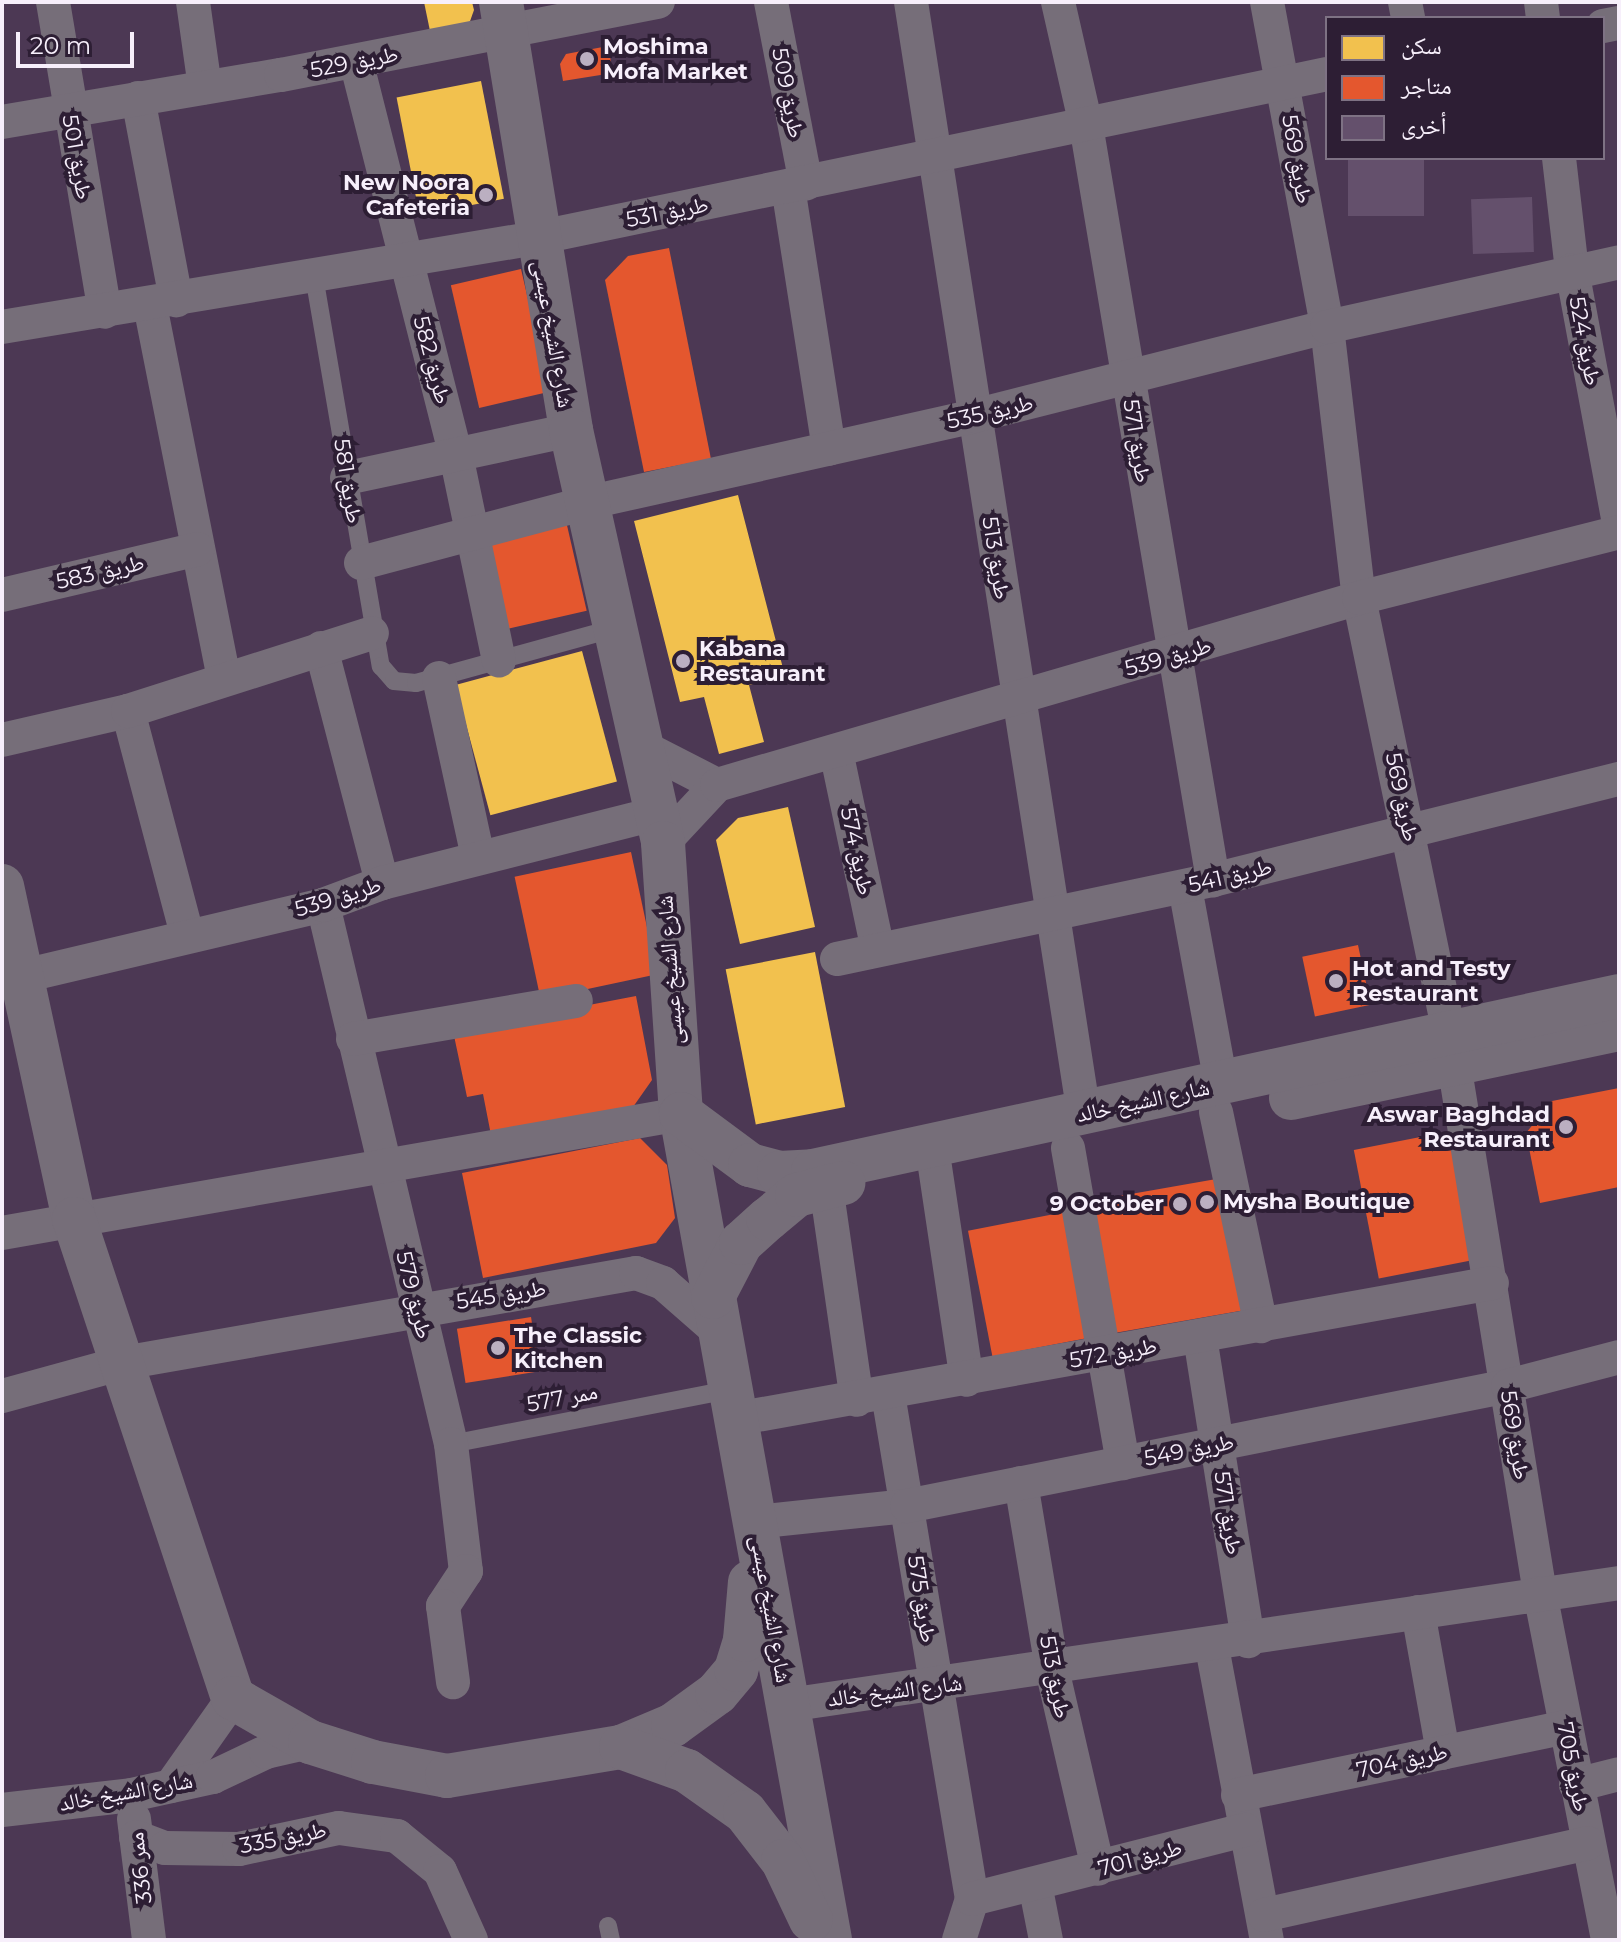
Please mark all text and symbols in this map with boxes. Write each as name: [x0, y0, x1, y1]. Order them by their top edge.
scale bar: [20, 16, 138, 66]
legend: [1325, 16, 1605, 160]
text: 20 m: [30, 31, 91, 60]
text: سكن: [1401, 31, 1442, 60]
place label: Moshima Mofa Market: [603, 33, 748, 84]
street label: طريق 529: [308, 41, 400, 83]
street label: طريق 509: [766, 46, 810, 140]
marker: Moshima Mofa Market: [578, 50, 596, 68]
text: متاجر: [1401, 71, 1452, 100]
text: أخرى: [1401, 111, 1447, 140]
street label: طريق 501: [57, 112, 97, 202]
street label: طريق 569: [1276, 112, 1318, 206]
place label: New Noora Cafeteria: [343, 169, 470, 220]
marker: New Noora Cafeteria: [477, 186, 495, 204]
street label: طريق 531: [623, 191, 711, 233]
street label: شارع الشيخ عيسى: [527, 258, 579, 410]
street label: طريق 524: [1563, 294, 1607, 388]
street label: طريق 582: [408, 313, 456, 407]
street label: طريق 535: [944, 389, 1036, 435]
street label: طريق 571: [1117, 397, 1157, 485]
street label: طريق 581: [328, 437, 368, 525]
street label: طريق 513: [976, 515, 1016, 601]
street label: طريق 583: [53, 549, 147, 595]
street label: طريق 539: [1122, 632, 1214, 682]
place label: Kabana Restaurant: [699, 635, 826, 686]
marker: Kabana Restaurant: [674, 652, 692, 670]
street label: طريق 569: [1380, 750, 1424, 844]
street label: طريق 574: [835, 805, 879, 897]
street label: طريق 541: [1186, 854, 1274, 898]
street label: طريق 539: [292, 871, 384, 923]
street label: شارع الشيخ عيسى: [652, 895, 688, 1045]
place label: Hot and Testy Restaurant: [1352, 955, 1510, 1006]
marker: Hot and Testy Restaurant: [1327, 972, 1345, 990]
street label: شارع الشيخ خالد: [1074, 1074, 1212, 1128]
place label: Aswar Baghdad Restaurant: [1367, 1101, 1550, 1152]
marker: Aswar Baghdad Restaurant: [1557, 1118, 1575, 1136]
place label: Mysha Boutique: [1223, 1189, 1410, 1215]
place label: 9 October: [1050, 1191, 1164, 1217]
marker: Mysha Boutique: [1198, 1193, 1216, 1211]
marker: 9 October: [1171, 1195, 1189, 1213]
street label: طريق 579: [390, 1248, 438, 1342]
street label: طريق 545: [454, 1275, 548, 1315]
place label: The Classic Kitchen: [514, 1322, 642, 1374]
street label: طريق 572: [1067, 1332, 1159, 1374]
marker: The Classic Kitchen: [489, 1339, 507, 1357]
street label: ممر 577: [524, 1378, 600, 1418]
street label: طريق 569: [1495, 1388, 1535, 1482]
street label: طريق 549: [1142, 1428, 1236, 1472]
street label: طريق 571: [1208, 1469, 1248, 1557]
street label: شارع الشيخ عيسى: [745, 1533, 797, 1685]
street label: طريق 575: [902, 1553, 942, 1645]
street label: طريق 513: [1034, 1633, 1076, 1721]
street label: شارع الشيخ خالد: [826, 1670, 964, 1712]
street label: طريق 705: [1551, 1720, 1595, 1814]
street label: طريق 704: [1354, 1738, 1450, 1784]
street label: شارع الشيخ خالد: [57, 1767, 195, 1817]
street label: طريق 335: [237, 1817, 329, 1859]
street label: ممر 336: [123, 1831, 157, 1905]
street label: طريق 701: [1095, 1834, 1185, 1882]

